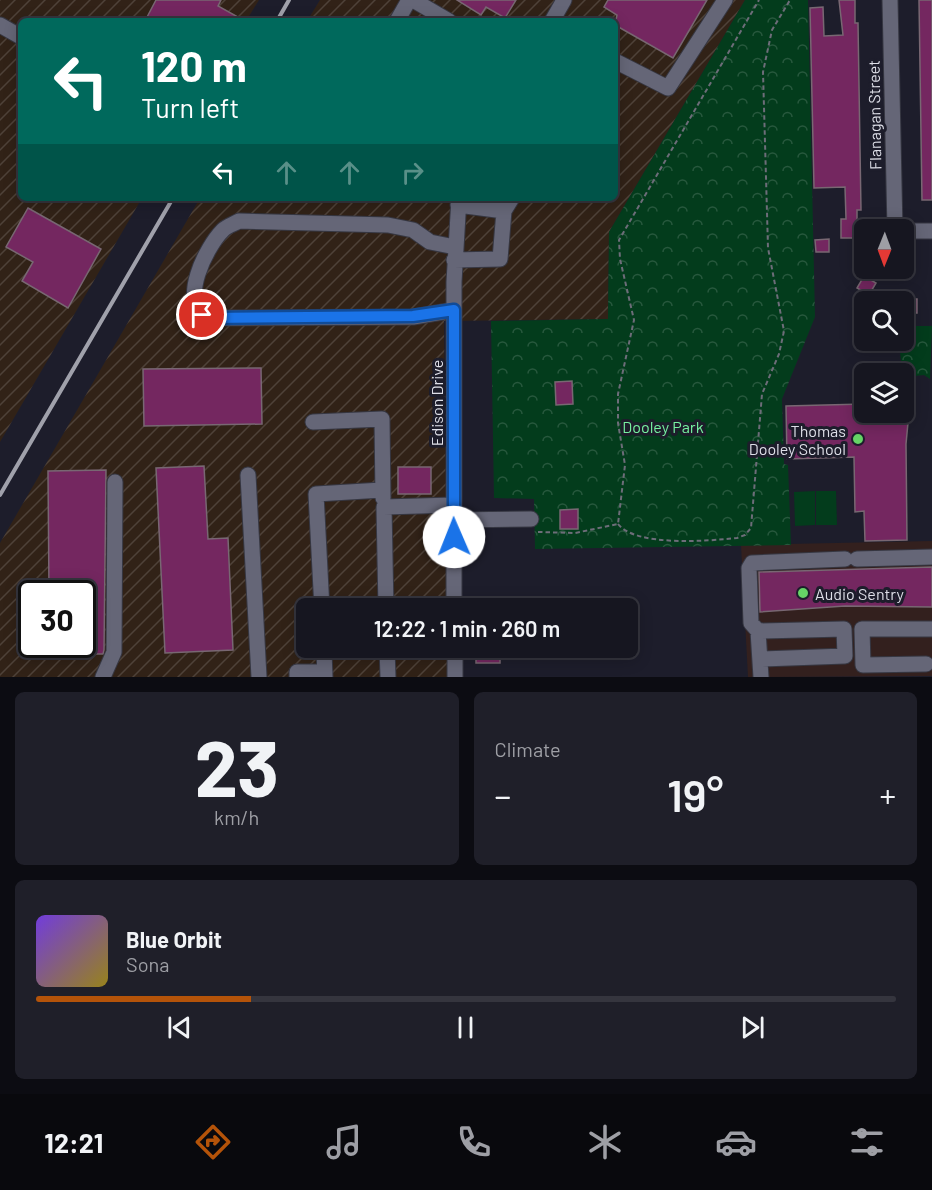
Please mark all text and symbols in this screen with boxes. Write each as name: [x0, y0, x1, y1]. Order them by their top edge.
text: 120 m: [141, 40, 247, 90]
icon: left: [42, 42, 120, 120]
street label: Flanagan Street: [864, 60, 884, 170]
text: Turn left: [141, 91, 239, 123]
icon: left: [207, 156, 240, 189]
icon: ahead: [270, 156, 303, 189]
icon: ahead: [333, 156, 366, 189]
icon: right: [396, 156, 429, 189]
north arrow: [854, 219, 914, 279]
map controls: [854, 219, 914, 423]
pin: [176, 289, 227, 340]
button: search: [854, 291, 914, 351]
icon: arrive: [185, 298, 218, 331]
street label: Edison Drive: [427, 360, 446, 446]
button: layers: [854, 363, 914, 423]
park label: Dooley Park: [622, 417, 704, 436]
place label: Thomas Dooley School: [749, 421, 846, 458]
marker: Thomas Dooley School: [851, 432, 865, 446]
position arrow: [422, 505, 486, 569]
speed limit sign: 30: [18, 580, 96, 658]
place label: Audio Sentry: [815, 584, 905, 603]
marker: Audio Sentry: [796, 586, 810, 600]
text: 12:22 · 1 min · 260 m: [374, 615, 560, 641]
text: 23: [194, 719, 279, 813]
text: Climate: [495, 737, 561, 761]
text: 19°: [667, 767, 724, 821]
text: −: [495, 775, 511, 815]
text: +: [880, 775, 896, 815]
text: km/h: [214, 805, 259, 829]
text: Blue Orbit: [126, 926, 222, 952]
text: Sona: [126, 952, 170, 976]
icon: previous: [163, 1011, 196, 1044]
icon: pause: [449, 1011, 482, 1044]
icon: next: [736, 1011, 769, 1044]
icon: directions: [192, 1121, 234, 1163]
icon: music: [323, 1121, 365, 1163]
icon: phone: [453, 1121, 495, 1163]
icon: climate: [584, 1121, 626, 1163]
icon: car: [715, 1121, 757, 1163]
icon: filters: [846, 1121, 888, 1163]
text: 12:21: [44, 1126, 103, 1158]

